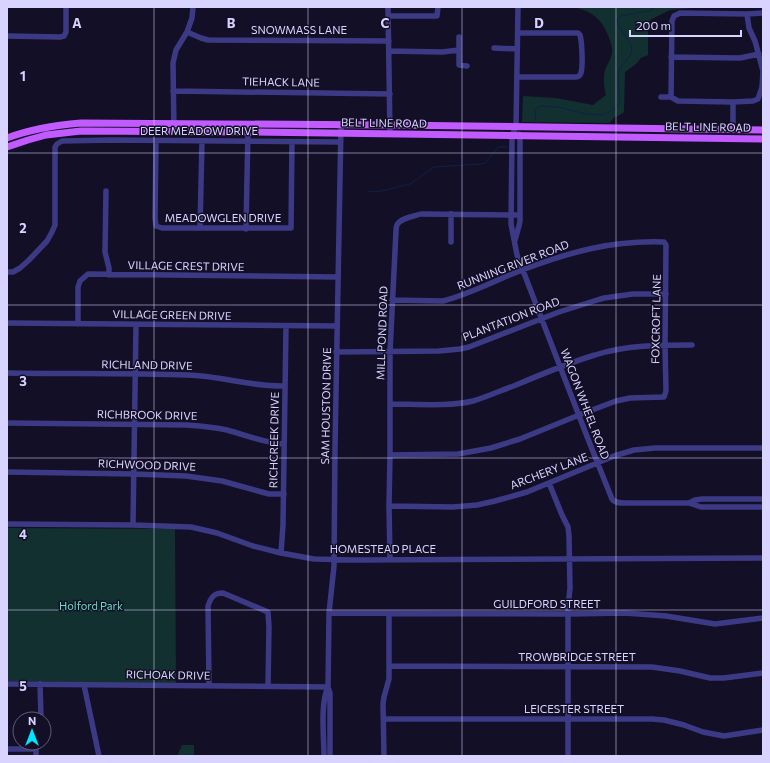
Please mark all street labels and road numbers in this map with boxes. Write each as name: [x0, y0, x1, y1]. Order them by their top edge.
street label: SNOWMASS LANE: [251, 23, 347, 36]
street label: TIEHACK LANE: [242, 74, 320, 89]
street label: BELT LINE ROAD: [341, 115, 427, 130]
street label: BELT LINE ROAD: [665, 119, 751, 134]
street label: DEER MEADOW DRIVE: [140, 124, 258, 137]
street label: MEADOWGLEN DRIVE: [165, 211, 281, 224]
street label: RUNNING RIVER ROAD: [455, 237, 571, 292]
street label: VILLAGE CREST DRIVE: [128, 258, 244, 273]
street label: FOXCROFT LANE: [648, 274, 663, 364]
street label: MILL POND ROAD: [373, 286, 390, 380]
street label: PLANTATION ROAD: [460, 294, 561, 343]
street label: VILLAGE GREEN DRIVE: [113, 307, 231, 322]
street label: SAM HOUSTON DRIVE: [318, 347, 333, 465]
street label: WAGON WHEEL ROAD: [558, 347, 613, 461]
street label: RICHLAND DRIVE: [101, 357, 193, 372]
street label: RICHCREEK DRIVE: [266, 392, 281, 488]
street label: RICHBROOK DRIVE: [97, 407, 197, 422]
street label: ARCHERY LANE: [508, 450, 590, 491]
street label: RICHWOOD DRIVE: [98, 456, 196, 473]
street label: HOMESTEAD PLACE: [330, 542, 436, 555]
street label: GUILDFORD STREET: [493, 597, 601, 610]
street label: TROWBRIDGE STREET: [518, 650, 636, 663]
street label: RICHOAK DRIVE: [126, 667, 210, 682]
street label: LEICESTER STREET: [524, 702, 624, 715]

